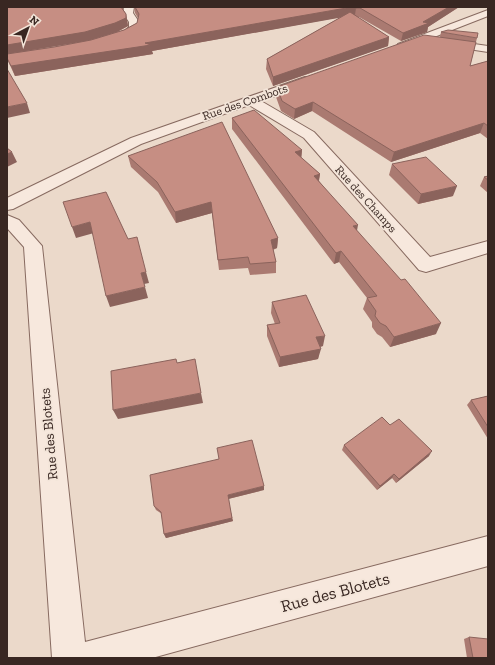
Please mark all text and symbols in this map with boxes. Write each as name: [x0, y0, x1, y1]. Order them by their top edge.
north arrow: [8, 8, 48, 48]
text: N: [27, 13, 42, 29]
street label: Rue des Combots: [201, 81, 289, 123]
street label: Rue des Champs: [332, 163, 400, 235]
street label: Rue des Blotets: [37, 387, 61, 481]
street label: Rue des Blotets: [278, 568, 392, 616]

